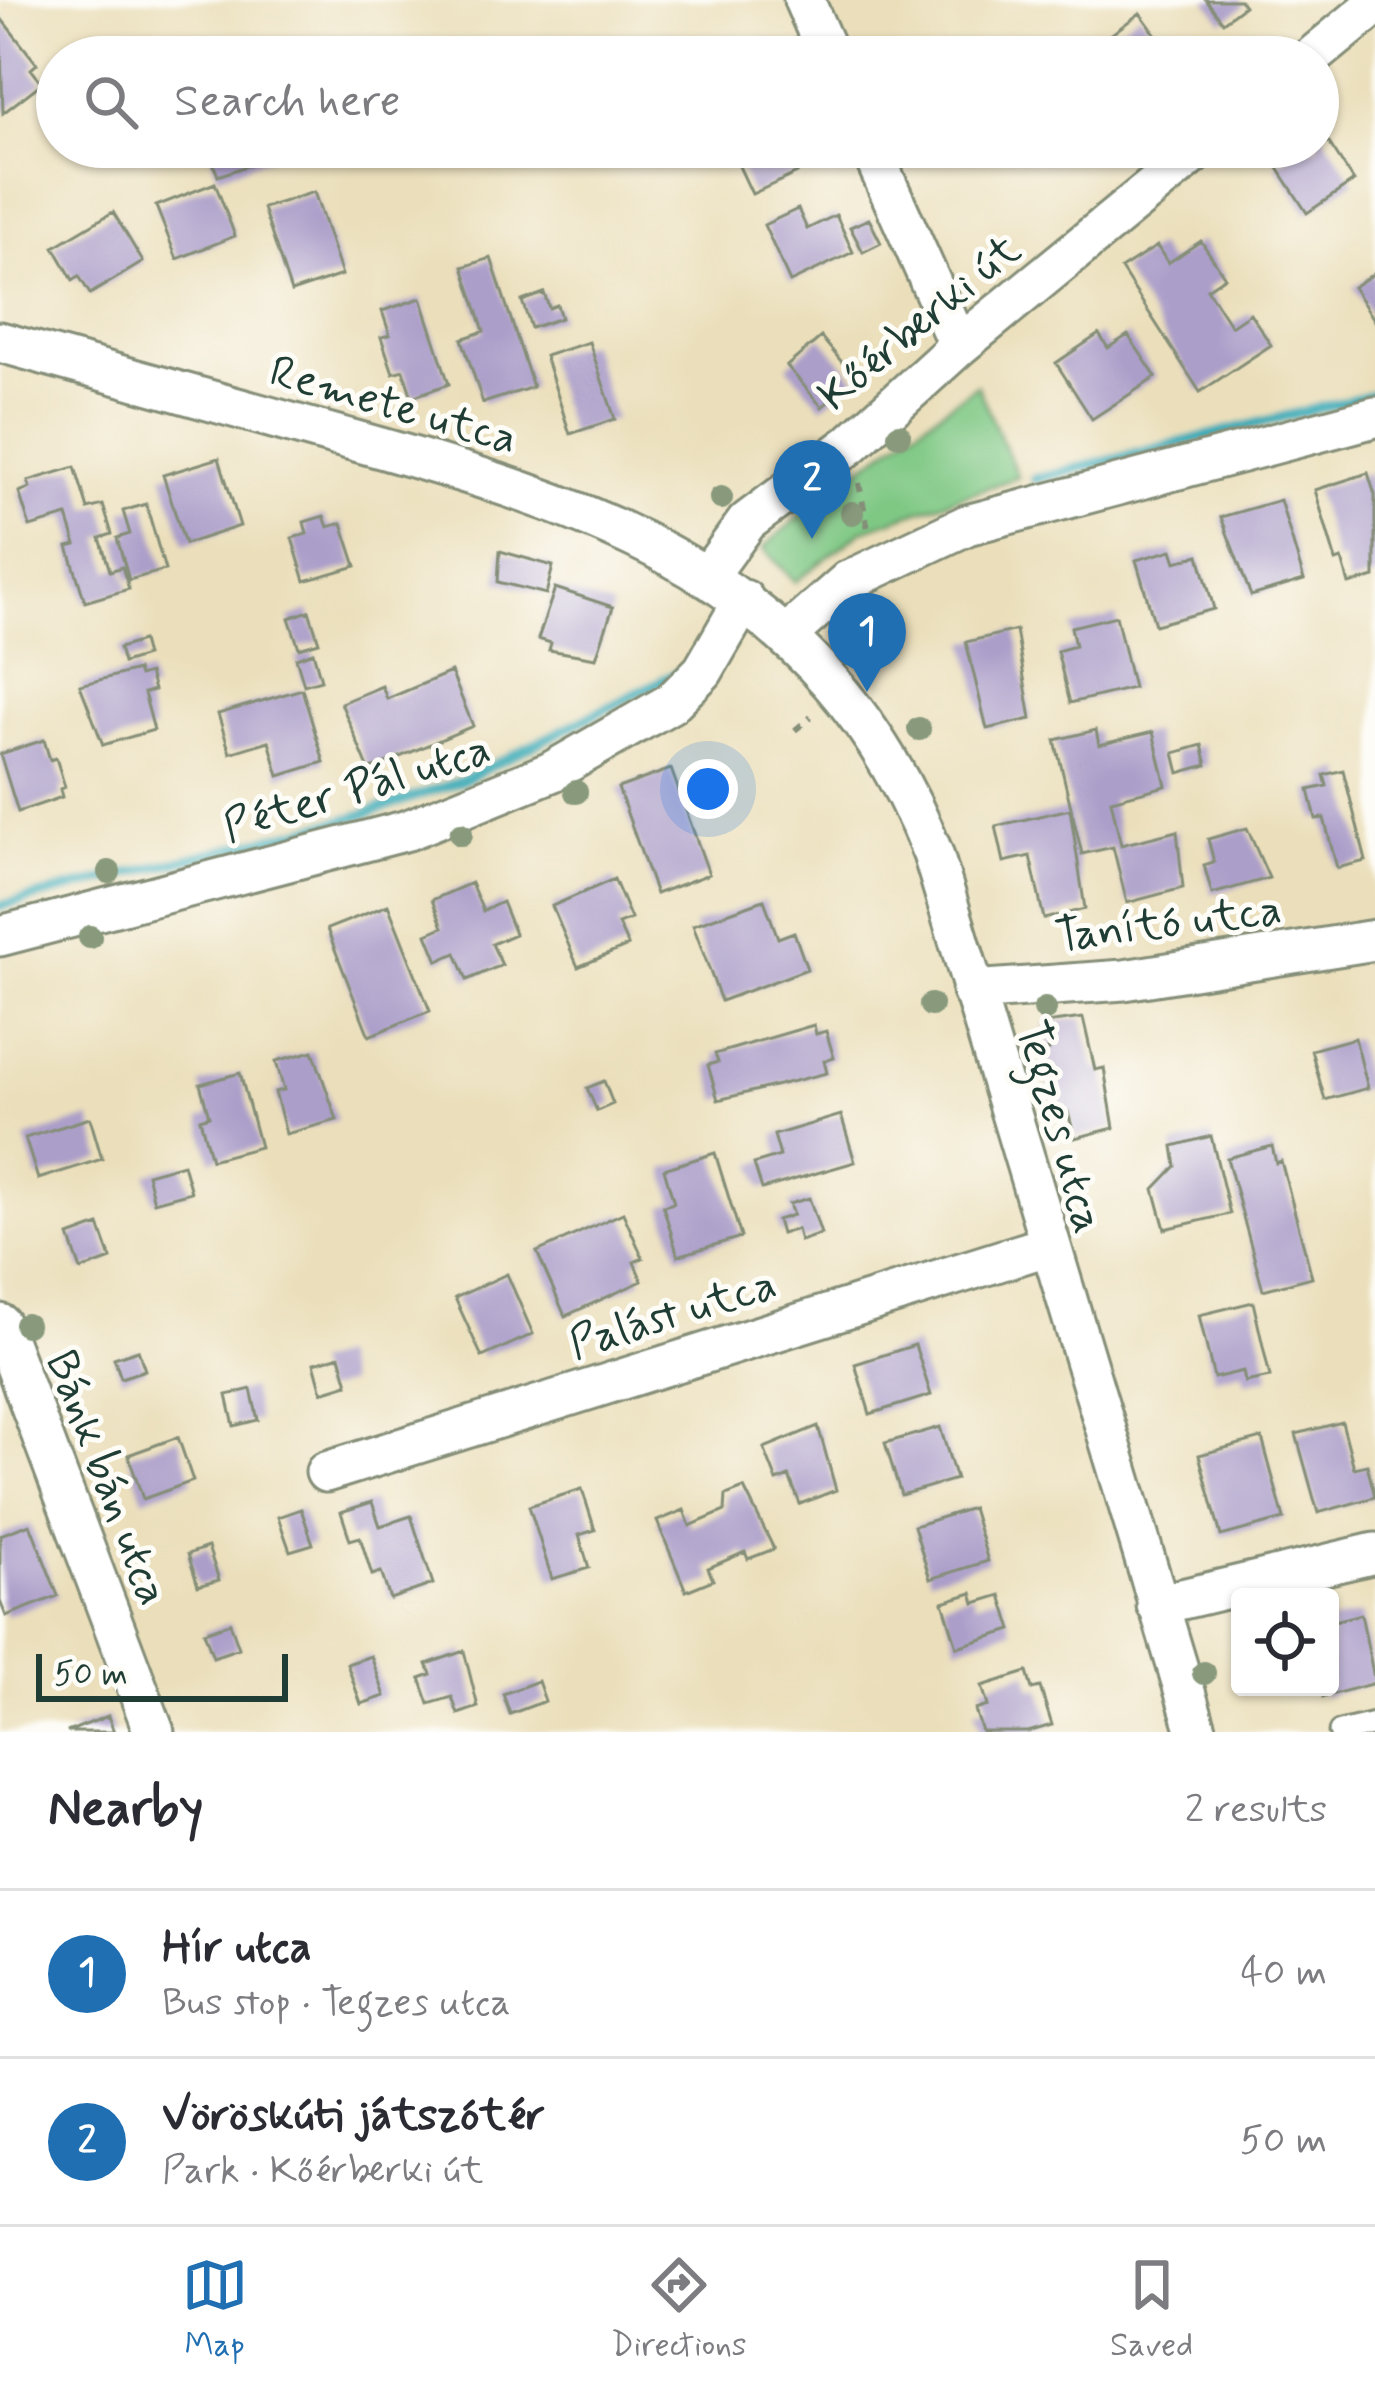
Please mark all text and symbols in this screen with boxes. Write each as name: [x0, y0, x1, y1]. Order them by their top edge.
search box: [36, 36, 1339, 168]
icon: search: [78, 69, 144, 135]
text: Search here: [174, 73, 401, 132]
street label: Kőérberki út: [807, 222, 1034, 426]
street label: Remete utca: [263, 343, 524, 470]
pin: 2: [773, 440, 851, 539]
pin: 1: [828, 593, 906, 692]
street label: Péter Pál utca: [216, 721, 498, 858]
your location: [678, 759, 738, 819]
street label: Tanító utca: [1052, 881, 1285, 968]
street label: Tegzes utca: [995, 1014, 1117, 1241]
street label: Palást utca: [562, 1256, 784, 1375]
street label: Bánk bán utca: [30, 1343, 181, 1614]
map controls: [1231, 1588, 1339, 1696]
button: locate: [1231, 1588, 1339, 1696]
scale bar: [36, 1648, 288, 1701]
text: 50 m: [54, 1653, 128, 1697]
text: Nearby: [48, 1777, 203, 1843]
text: 2 results: [1185, 1785, 1327, 1836]
text: Hír utca: [162, 1919, 312, 1978]
text: 1: [78, 1948, 96, 1999]
text: 40 m: [1240, 1948, 1327, 1999]
text: Bus stop · Tegzes utca: [162, 1978, 510, 2029]
text: Vöröskúti játszótér: [162, 2087, 545, 2146]
text: 2: [77, 2116, 97, 2167]
text: 50 m: [1240, 2116, 1327, 2167]
text: Park · Kőérberki út: [162, 2146, 484, 2197]
tab: Map: [182, 2252, 248, 2368]
tab: Directions: [611, 2252, 747, 2368]
tab: Saved: [1110, 2252, 1193, 2368]

